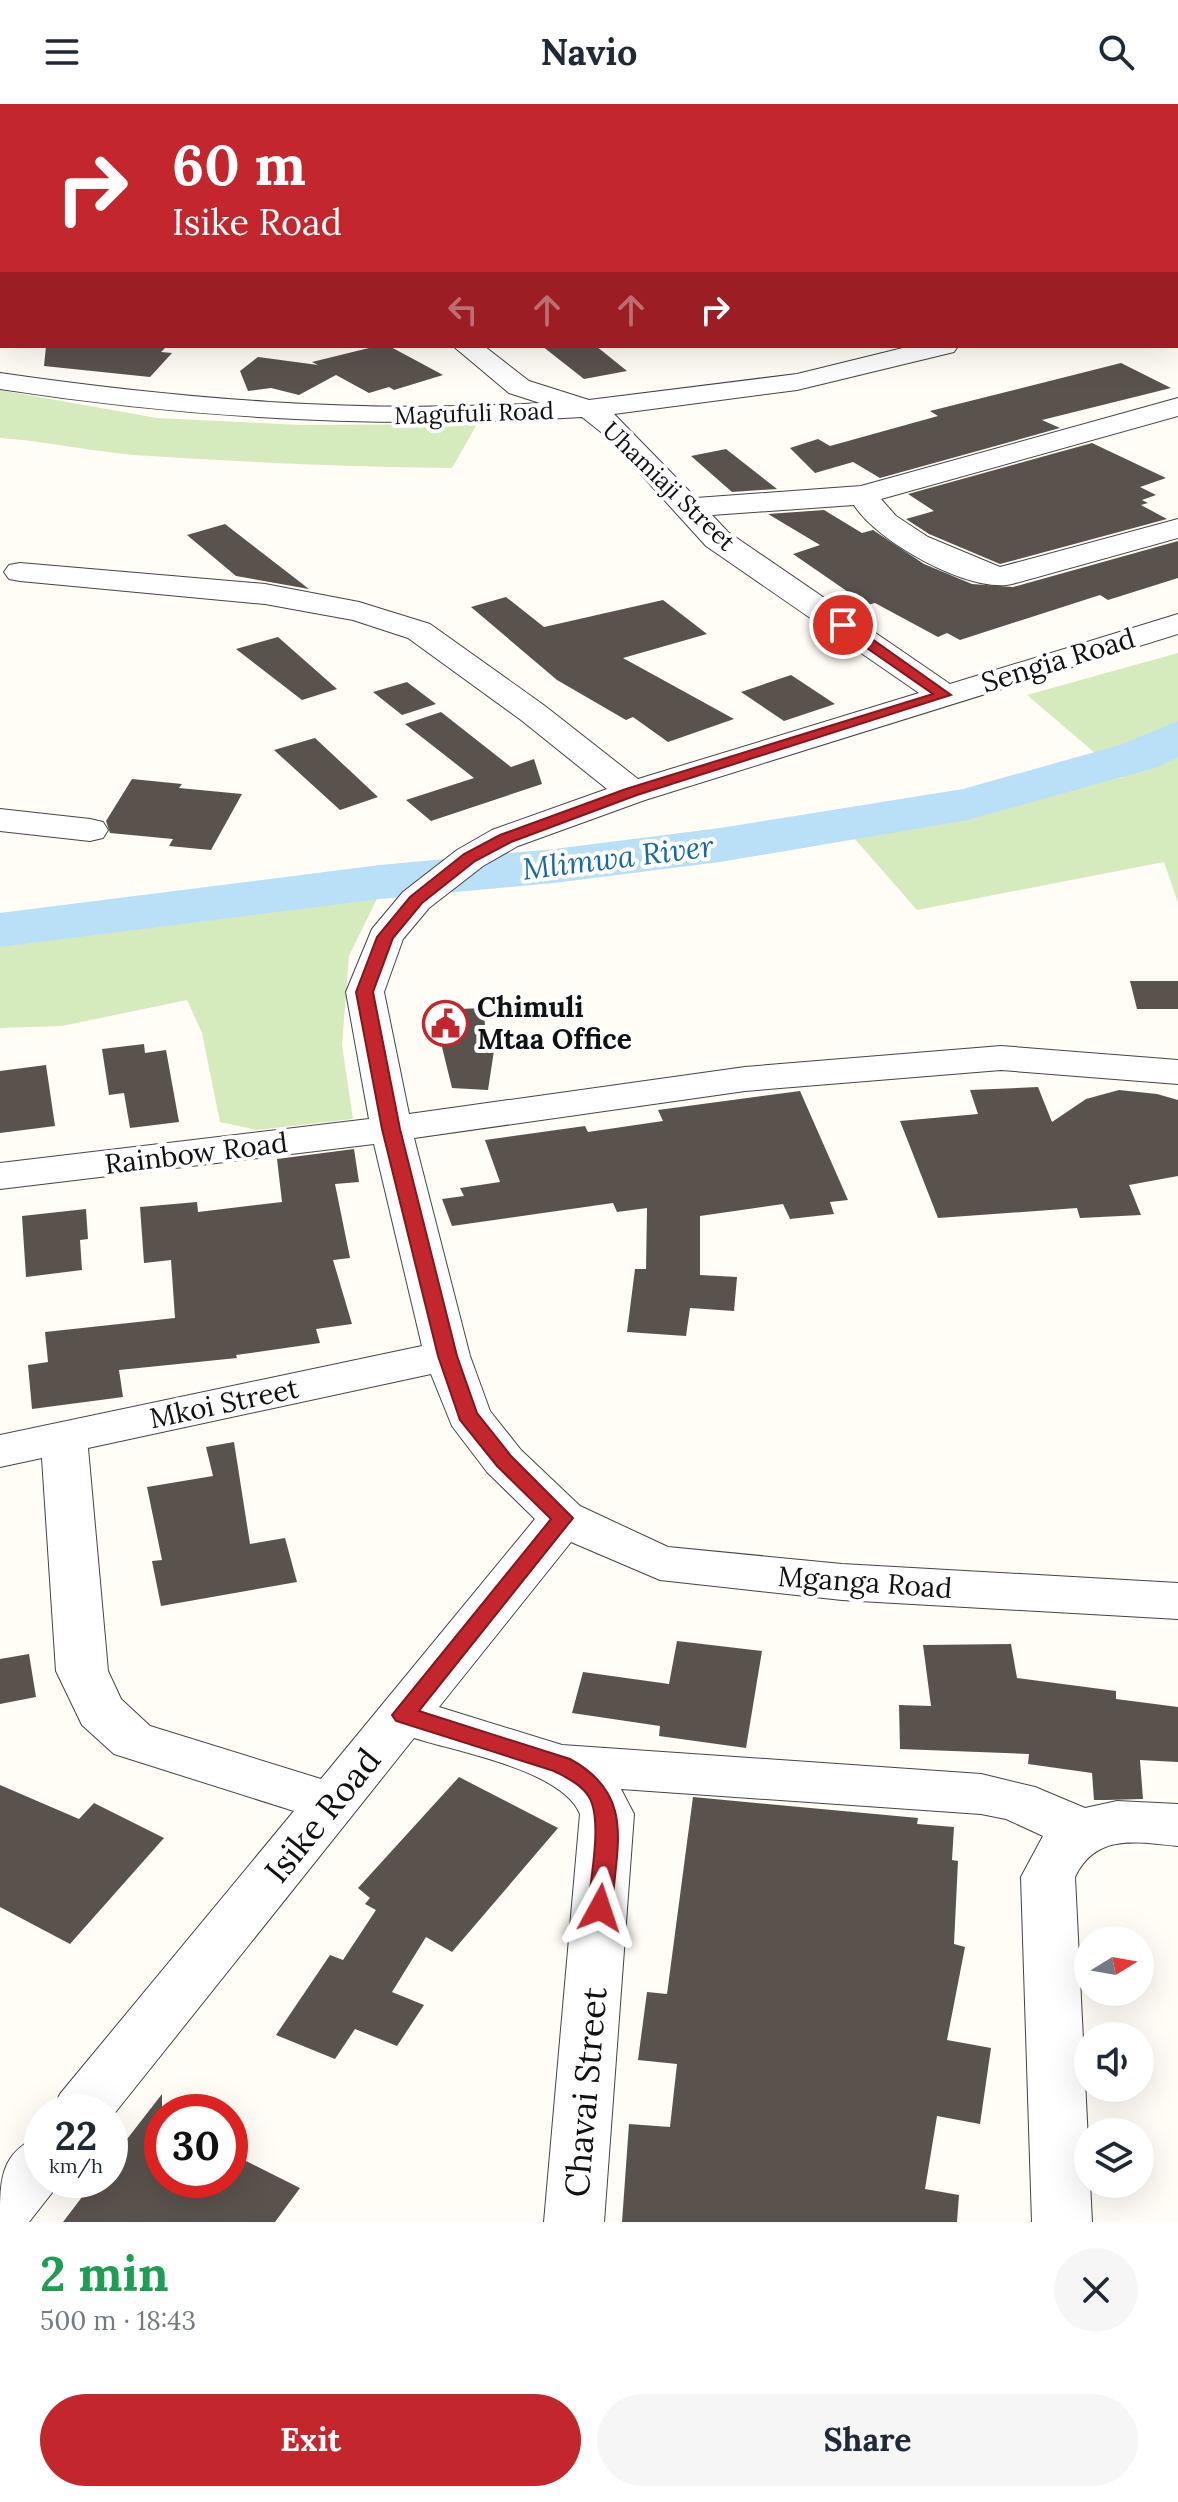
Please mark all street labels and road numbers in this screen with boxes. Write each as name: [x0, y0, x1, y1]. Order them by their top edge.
street label: Magufuli Road: [394, 395, 554, 431]
street label: Uhamiaji Street: [596, 415, 742, 558]
street label: Sengia Road: [977, 620, 1139, 700]
street label: Rainbow Road: [102, 1124, 290, 1182]
street label: Mkoi Street: [146, 1370, 302, 1436]
street label: Mganga Road: [777, 1558, 953, 1606]
street label: Isike Road: [255, 1739, 389, 1891]
street label: Chavai Street: [554, 1984, 616, 2199]

